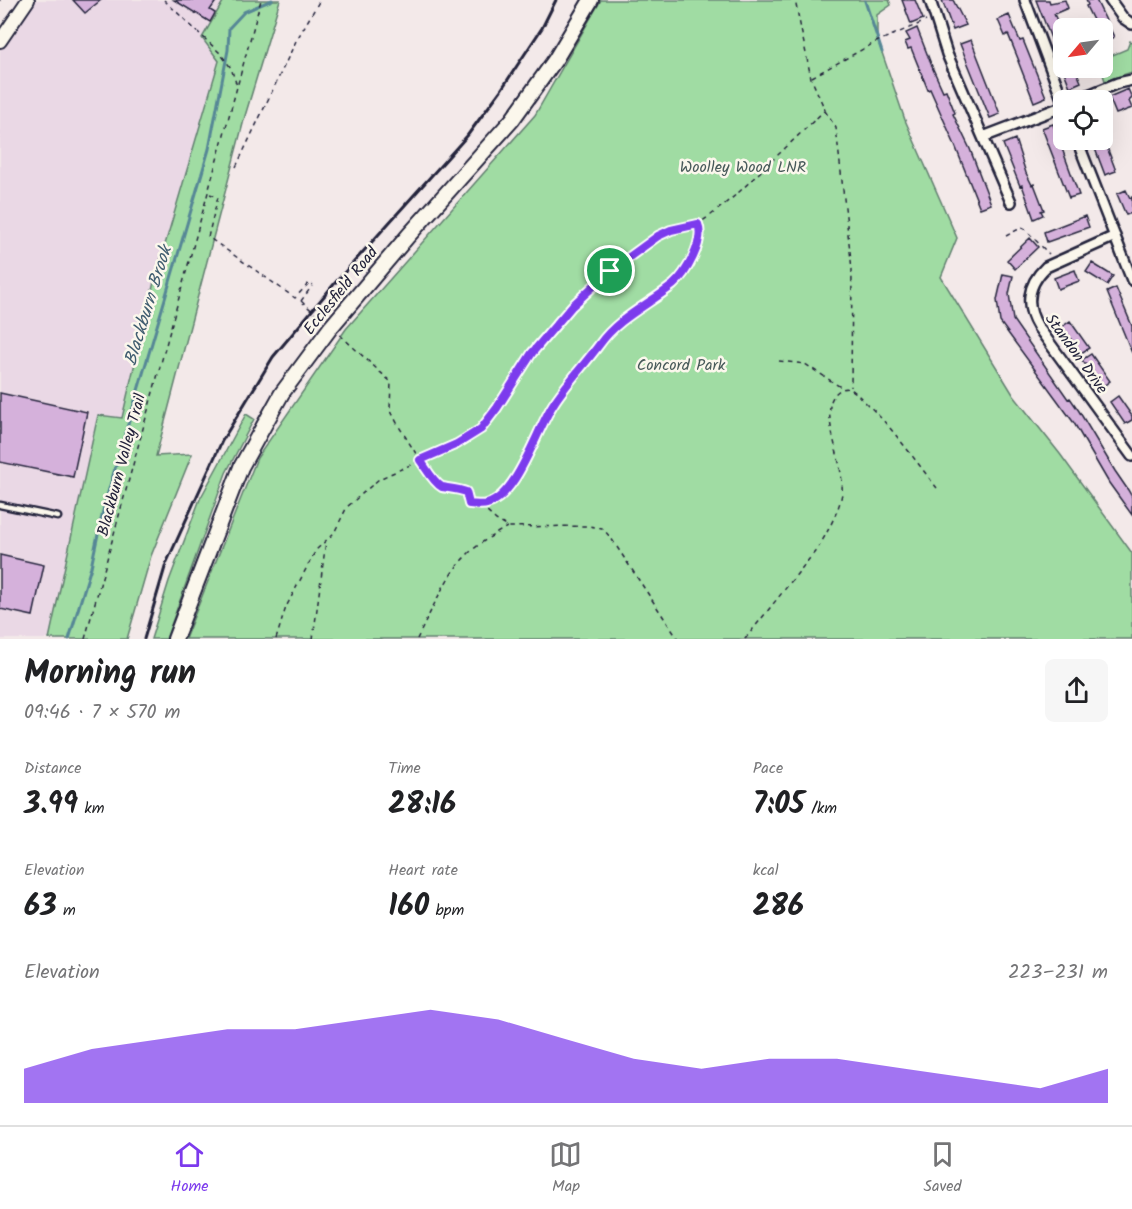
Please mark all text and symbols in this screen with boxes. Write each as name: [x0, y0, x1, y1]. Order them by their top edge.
north arrow: [1053, 18, 1113, 78]
map controls: [1053, 18, 1113, 150]
button: locate: [1053, 90, 1113, 150]
park label: Woolley Wood LNR: [680, 155, 806, 180]
water label: Blackburn Brook: [117, 240, 182, 369]
street label: Ecclesfield Road: [297, 241, 385, 341]
pin: [584, 245, 635, 296]
icon: arrive: [593, 254, 626, 287]
street label: Standon Drive: [1038, 309, 1114, 399]
park label: Concord Park: [637, 353, 726, 378]
street label: Blackburn Valley Trail: [91, 391, 153, 539]
text: Morning run: [24, 648, 196, 701]
button: share: [1045, 659, 1108, 722]
text: 09:46 · 7 × 570 m: [24, 697, 181, 729]
text: Distance: [24, 756, 82, 781]
text: Time: [388, 756, 421, 781]
text: Pace: [753, 756, 783, 781]
text: 3.99: [24, 781, 78, 829]
text: 28:16: [388, 781, 456, 829]
text: 7:05: [753, 781, 805, 829]
text: km: [78, 796, 105, 821]
text: /km: [805, 796, 837, 821]
text: Elevation: [24, 858, 85, 883]
text: Heart rate: [388, 858, 458, 883]
text: kcal: [753, 858, 779, 883]
text: 63: [24, 883, 57, 931]
text: 160: [388, 883, 429, 931]
text: 286: [753, 883, 804, 931]
text: m: [57, 898, 76, 923]
text: bpm: [429, 898, 464, 923]
text: Elevation: [24, 957, 100, 989]
text: 223–231 m: [1008, 957, 1108, 989]
tab: Home: [171, 1138, 208, 1199]
tab: Map: [549, 1138, 582, 1199]
tab: Saved: [924, 1138, 961, 1199]

